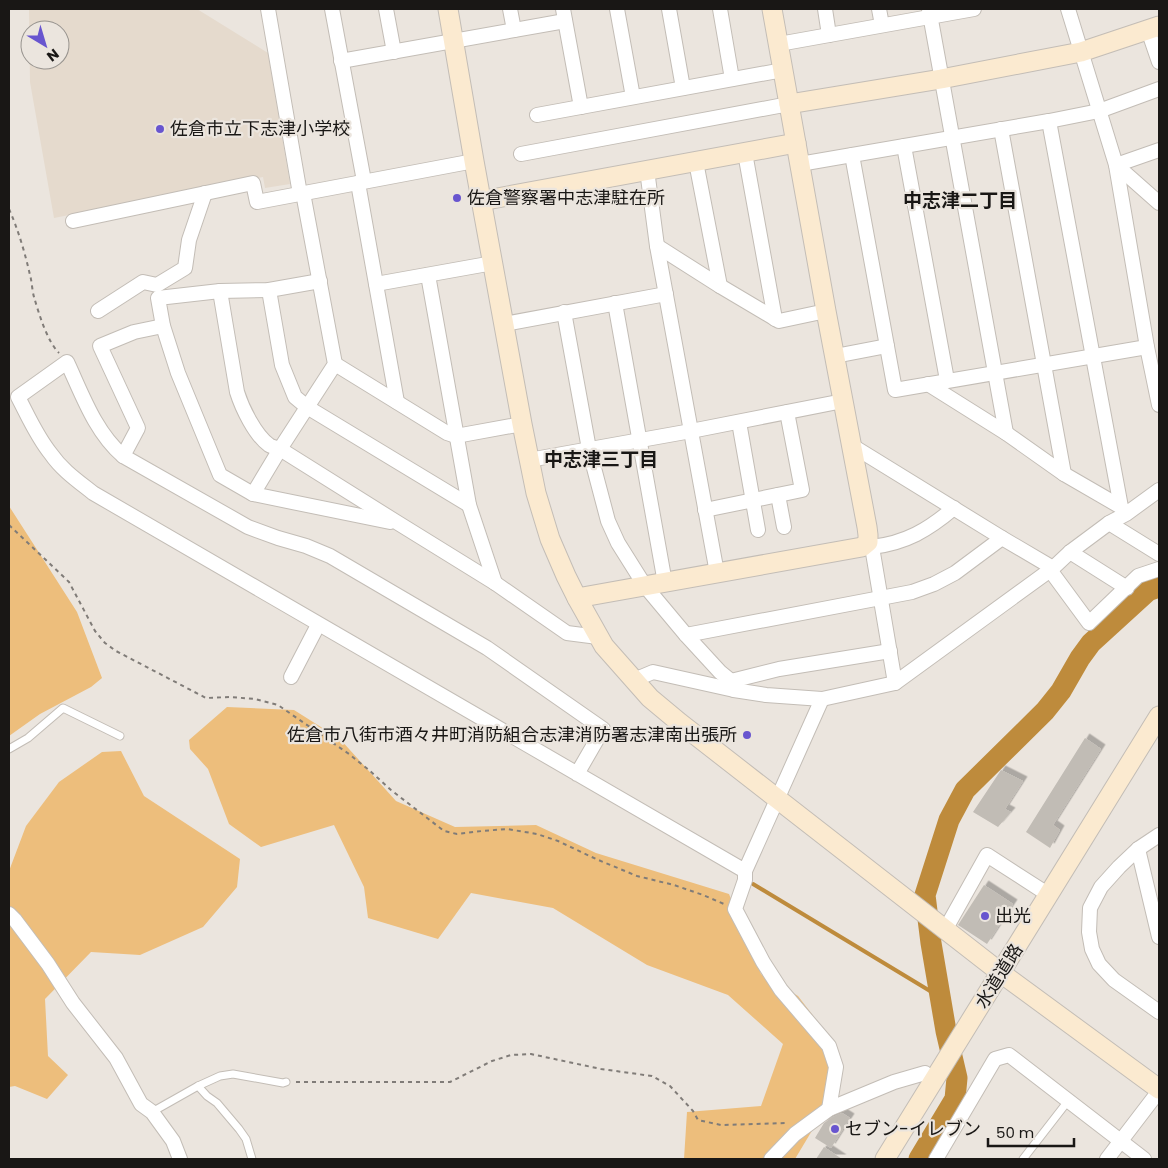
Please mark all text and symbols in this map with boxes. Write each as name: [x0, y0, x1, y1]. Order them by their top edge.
north arrow: [20, 20, 70, 70]
text: N: [43, 44, 63, 66]
place label: 佐倉市立下志津小学校: [170, 116, 350, 141]
marker: 佐倉市立下志津小学校: [154, 123, 166, 135]
place label: 佐倉警察署中志津駐在所: [467, 185, 665, 210]
district label: 中志津二丁目: [903, 187, 1017, 214]
marker: 佐倉警察署中志津駐在所: [451, 192, 463, 204]
district label: 中志津三丁目: [544, 446, 658, 473]
place label: 佐倉市八街市酒々井町消防組合志津消防署志津南出張所: [287, 722, 737, 747]
marker: 佐倉市八街市酒々井町消防組合志津消防署志津南出張所: [741, 729, 753, 741]
place label: 出光: [995, 903, 1031, 928]
marker: 出光: [979, 910, 991, 922]
street label: 水道道路: [969, 939, 1028, 1013]
place label: セブン-イレブン: [845, 1116, 981, 1141]
scale bar: [988, 1116, 1074, 1148]
text: 50 m: [996, 1122, 1034, 1143]
marker: セブン-イレブン: [829, 1123, 841, 1135]

